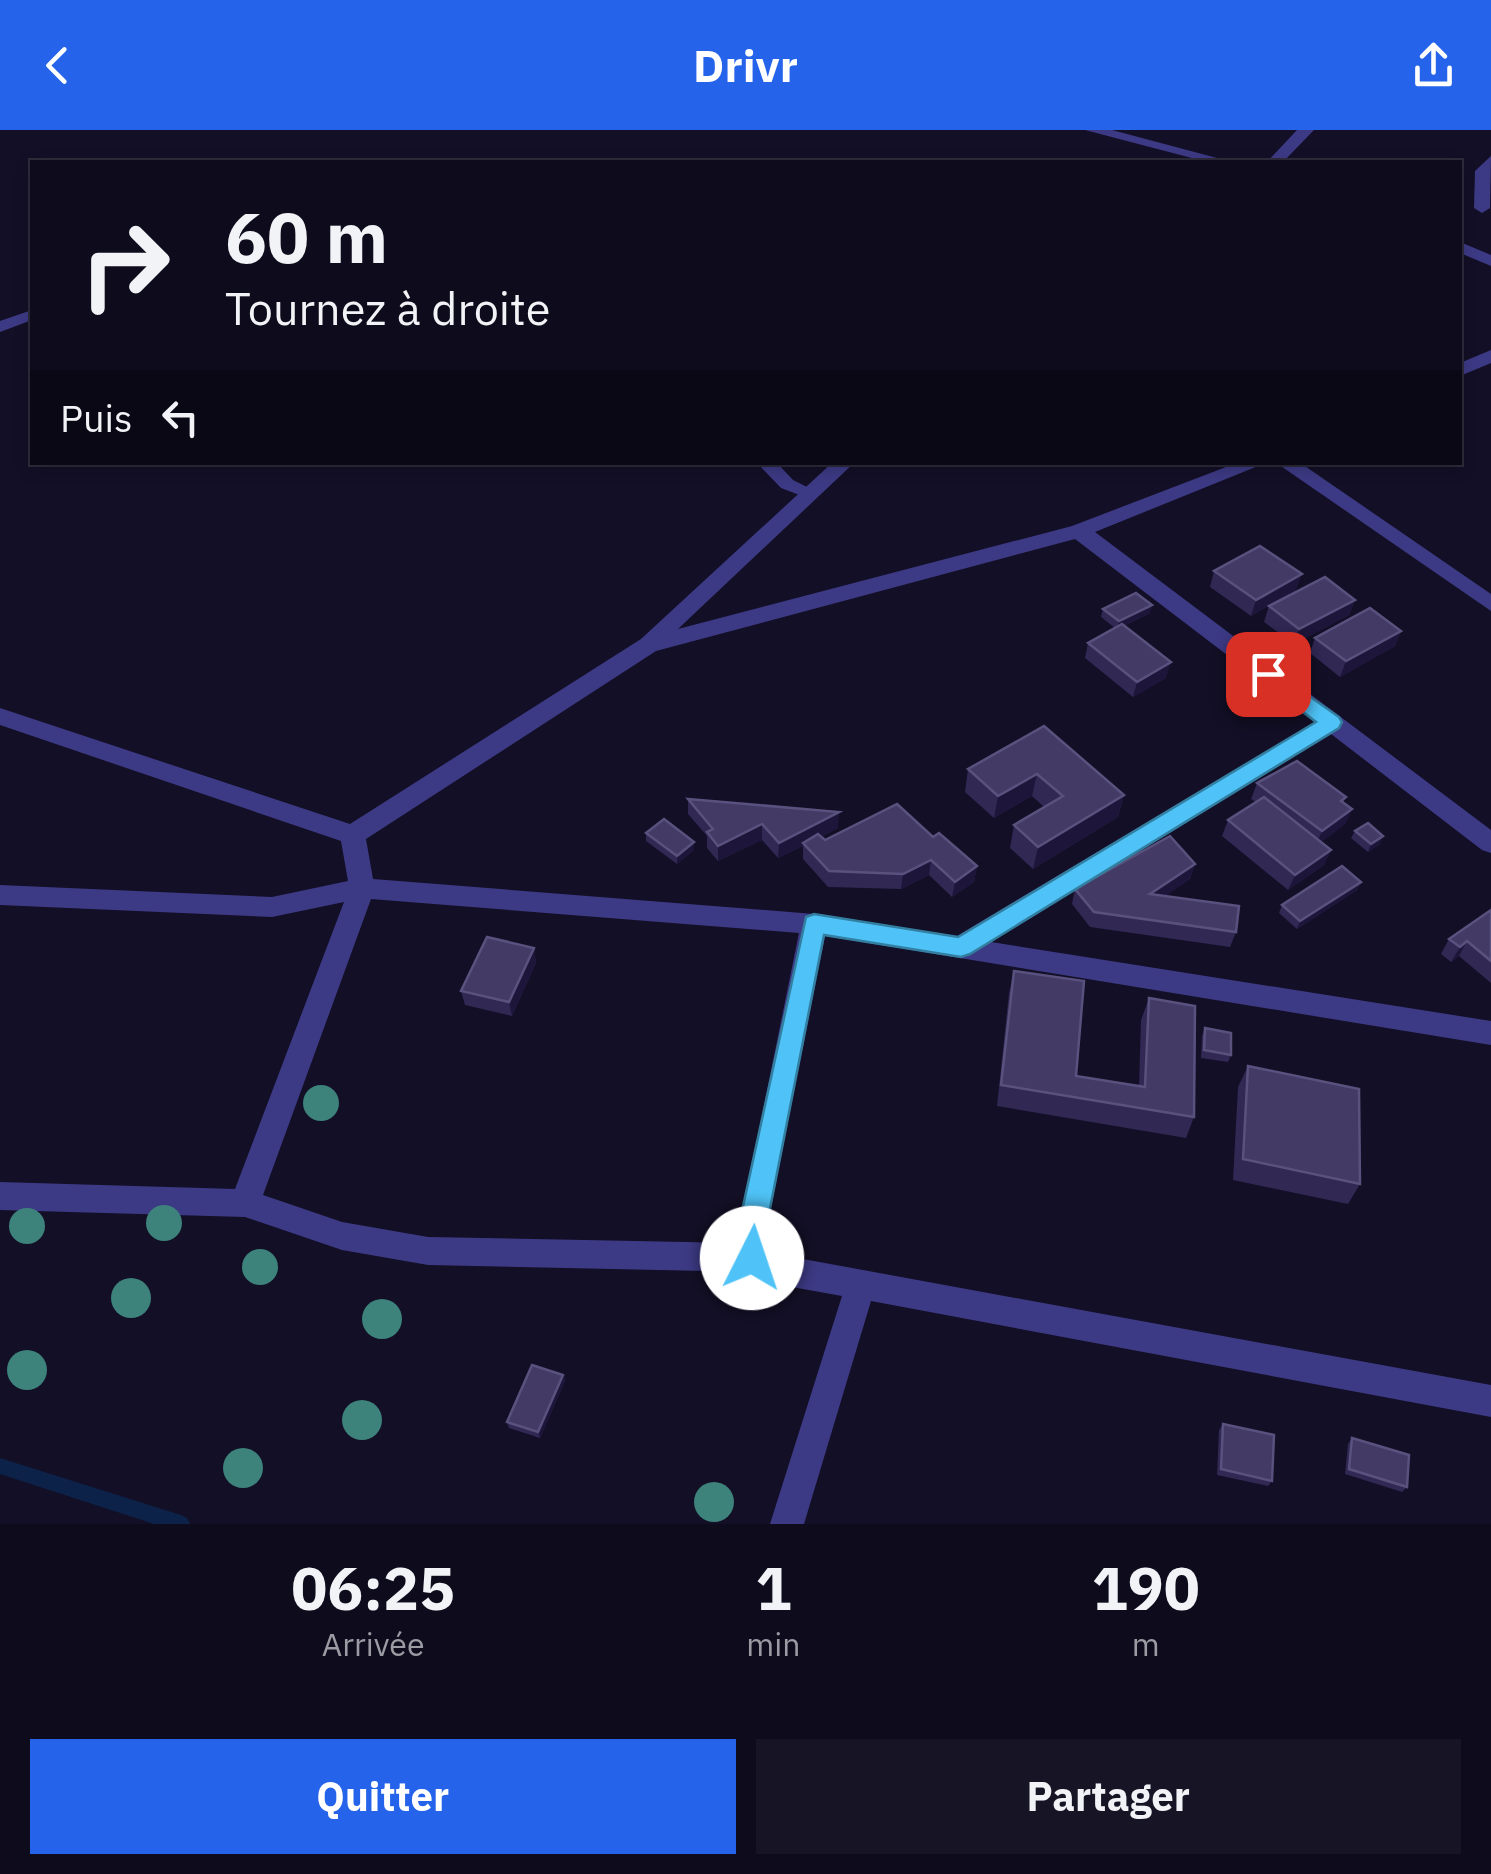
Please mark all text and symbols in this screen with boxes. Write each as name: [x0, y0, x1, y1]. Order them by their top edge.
text: Drivr: [693, 36, 798, 94]
icon: back: [30, 38, 85, 93]
icon: share: [1406, 38, 1461, 93]
text: 60 m: [225, 191, 388, 282]
icon: right: [60, 200, 190, 330]
text: Tournez à droite: [225, 279, 550, 337]
icon: left: [153, 390, 208, 445]
text: Puis: [60, 393, 133, 442]
pin: [1226, 632, 1311, 717]
icon: arrive: [1241, 647, 1296, 702]
position arrow: [700, 1206, 804, 1310]
text: 06:25: [291, 1548, 455, 1627]
text: 1: [755, 1548, 791, 1627]
text: 190: [1092, 1548, 1200, 1627]
text: Arrivée: [322, 1623, 424, 1665]
text: min: [746, 1623, 800, 1665]
text: m: [1132, 1623, 1160, 1665]
button: Quitter: [30, 1739, 736, 1854]
button: Partager: [756, 1739, 1461, 1854]

